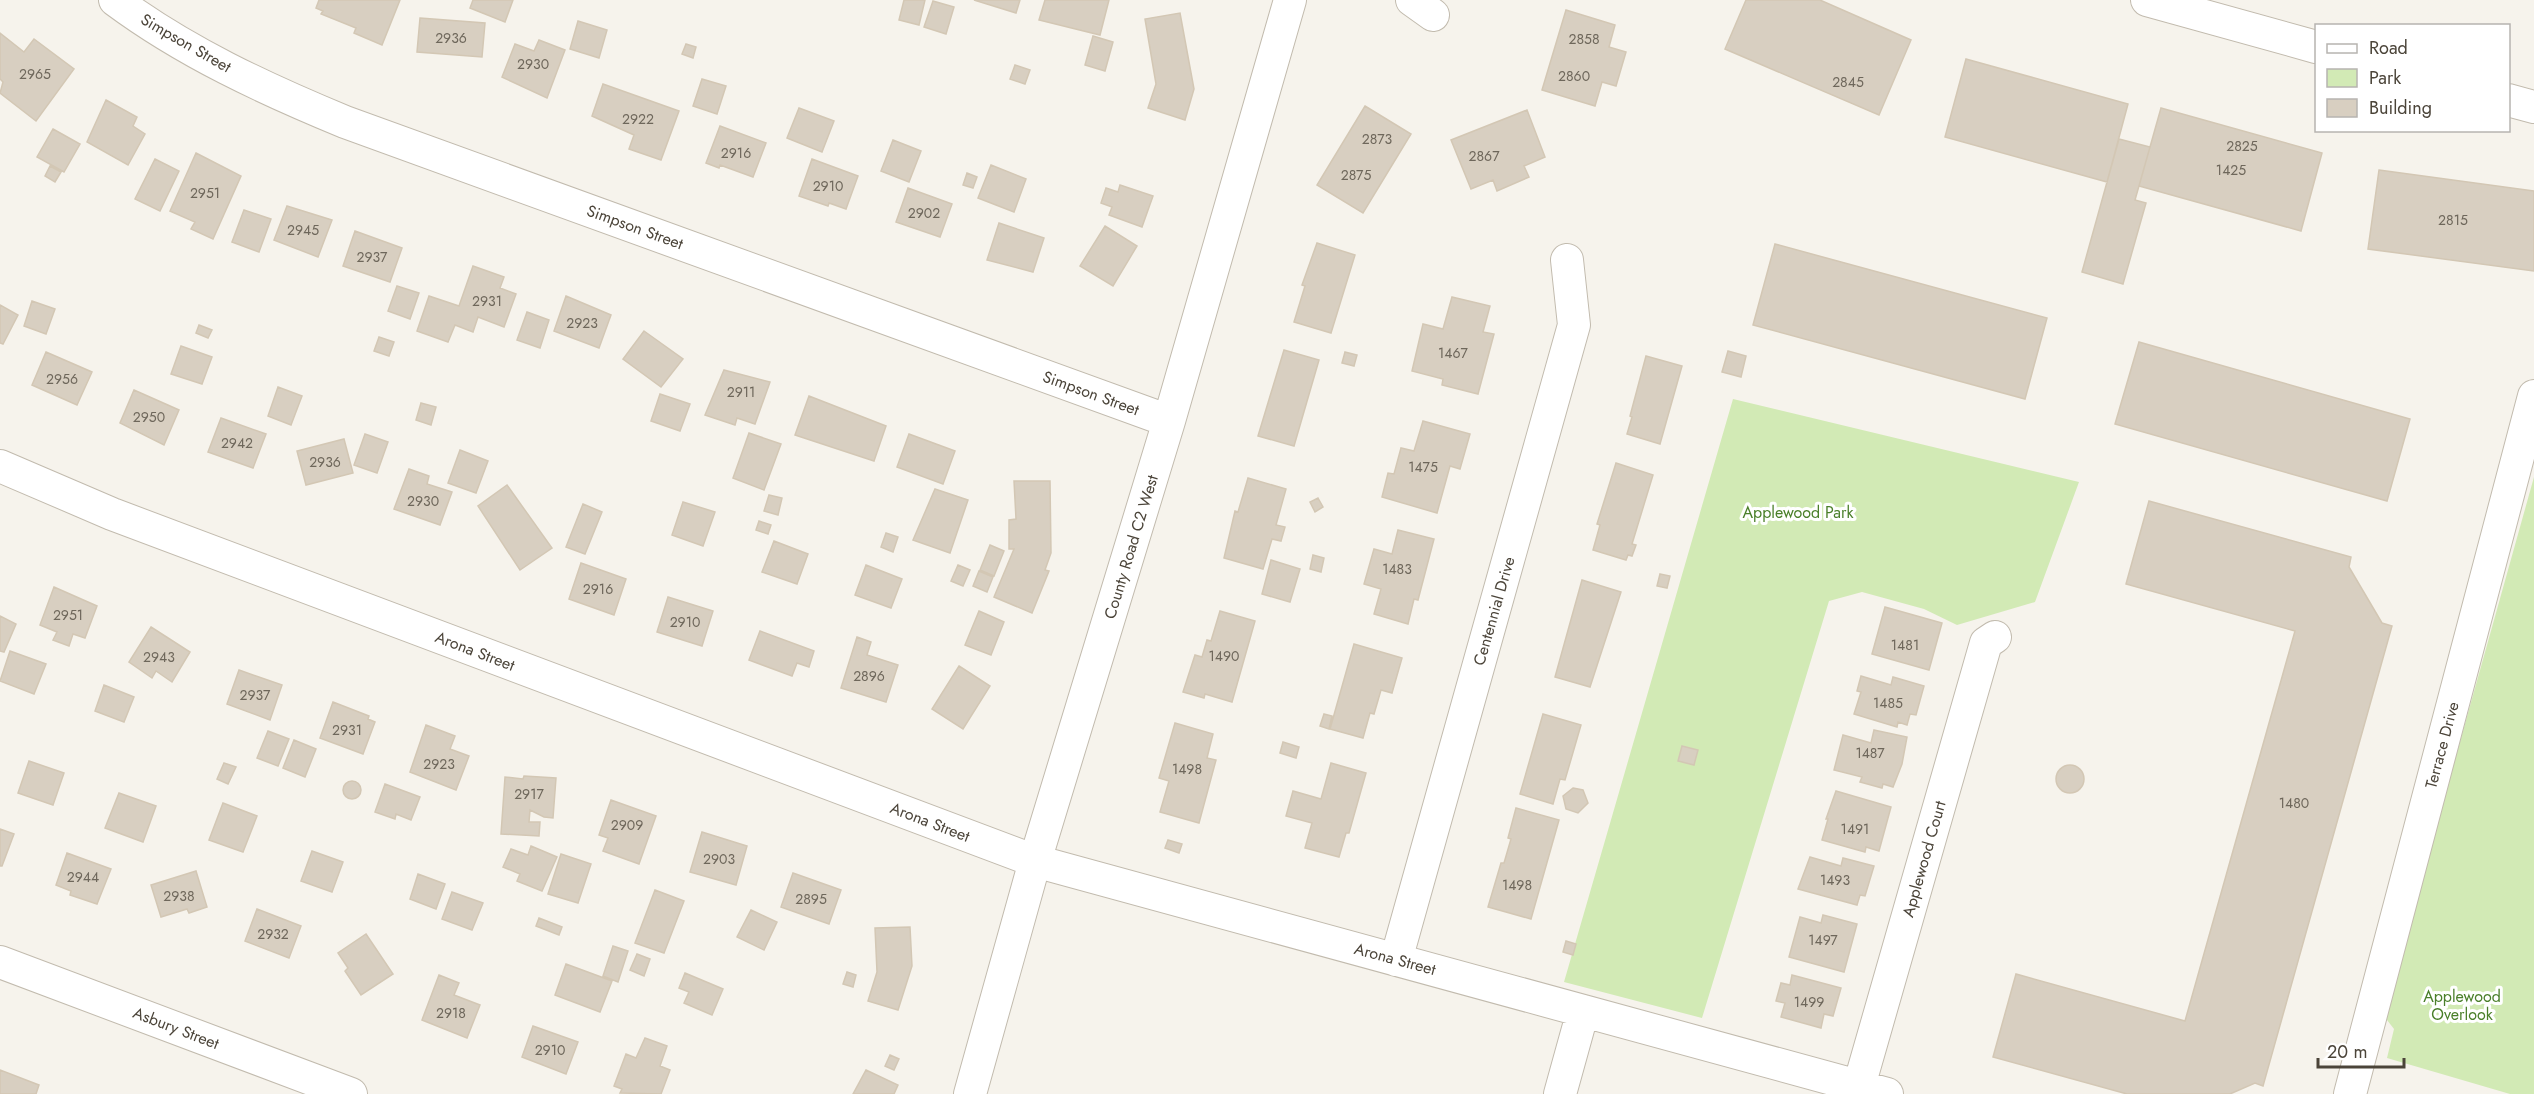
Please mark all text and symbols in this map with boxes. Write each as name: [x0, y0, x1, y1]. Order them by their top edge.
street label: Simpson Street: [136, 8, 236, 78]
legend: [2315, 24, 2510, 132]
house number: 2936: [435, 28, 467, 48]
house number: 2858: [1568, 29, 1600, 49]
text: Road: [2369, 35, 2408, 61]
house number: 2930: [517, 54, 549, 74]
house number: 2965: [19, 64, 51, 84]
text: Park: [2369, 65, 2401, 91]
house number: 2860: [1558, 66, 1590, 86]
house number: 2845: [1832, 72, 1864, 92]
text: Building: [2369, 95, 2432, 121]
house number: 2922: [622, 109, 654, 129]
house number: 2873: [1362, 129, 1393, 149]
house number: 2825: [2226, 136, 2258, 156]
house number: 2916: [721, 143, 751, 163]
house number: 2867: [1468, 146, 1500, 166]
house number: 1425: [2216, 160, 2246, 180]
house number: 2875: [1341, 165, 1371, 185]
house number: 2910: [813, 176, 843, 196]
house number: 2951: [190, 183, 220, 203]
street label: Simpson Street: [584, 199, 687, 255]
house number: 2902: [908, 203, 940, 223]
house number: 2815: [2438, 210, 2468, 230]
house number: 2945: [287, 220, 319, 240]
house number: 2937: [357, 247, 388, 267]
house number: 2931: [472, 291, 502, 311]
house number: 2923: [566, 313, 598, 333]
house number: 1467: [1438, 343, 1469, 363]
street label: Simpson Street: [1040, 365, 1143, 421]
house number: 2956: [46, 369, 78, 389]
house number: 2911: [727, 382, 755, 402]
house number: 2950: [133, 407, 165, 427]
house number: 2942: [221, 433, 253, 453]
house number: 2936: [309, 452, 341, 472]
house number: 1475: [1408, 457, 1438, 477]
street label: County Road C2 West: [1098, 472, 1164, 622]
house number: 2930: [407, 491, 439, 511]
park label: Applewood Park: [1742, 501, 1854, 524]
street label: Centennial Drive: [1467, 554, 1521, 668]
house number: 1483: [1382, 559, 1412, 579]
house number: 2916: [583, 579, 613, 599]
house number: 2951: [53, 605, 83, 625]
house number: 2910: [670, 612, 700, 632]
street label: Arona Street: [432, 625, 518, 677]
house number: 1481: [1891, 635, 1919, 655]
house number: 1490: [1209, 646, 1239, 666]
house number: 2943: [143, 647, 175, 667]
house number: 2896: [853, 666, 885, 686]
house number: 2937: [240, 685, 271, 705]
house number: 1485: [1873, 693, 1903, 713]
street label: Terrace Drive: [2419, 699, 2465, 791]
house number: 2931: [332, 720, 362, 740]
house number: 1487: [1855, 743, 1885, 763]
house number: 2923: [423, 754, 455, 774]
house number: 1498: [1172, 759, 1202, 779]
house number: 2917: [514, 784, 544, 804]
house number: 1480: [2279, 793, 2309, 813]
street label: Arona Street: [887, 796, 973, 848]
street label: Applewood Court: [1896, 798, 1952, 920]
house number: 2909: [611, 815, 643, 835]
house number: 1491: [1841, 819, 1869, 839]
house number: 2903: [703, 849, 735, 869]
house number: 2944: [67, 867, 99, 887]
house number: 1493: [1820, 870, 1850, 890]
house number: 1498: [1502, 875, 1532, 895]
house number: 2938: [163, 886, 195, 906]
house number: 2895: [795, 889, 827, 909]
house number: 2932: [257, 924, 289, 944]
house number: 1497: [1808, 930, 1838, 950]
street label: Arona Street: [1352, 937, 1439, 981]
park label: Applewood Overlook: [2423, 985, 2501, 1026]
house number: 1499: [1794, 992, 1824, 1012]
street label: Asbury Street: [130, 1001, 223, 1055]
house number: 2918: [436, 1003, 466, 1023]
scale bar: [2318, 1031, 2404, 1069]
text: 20 m: [2327, 1039, 2367, 1065]
house number: 2910: [535, 1040, 565, 1060]

